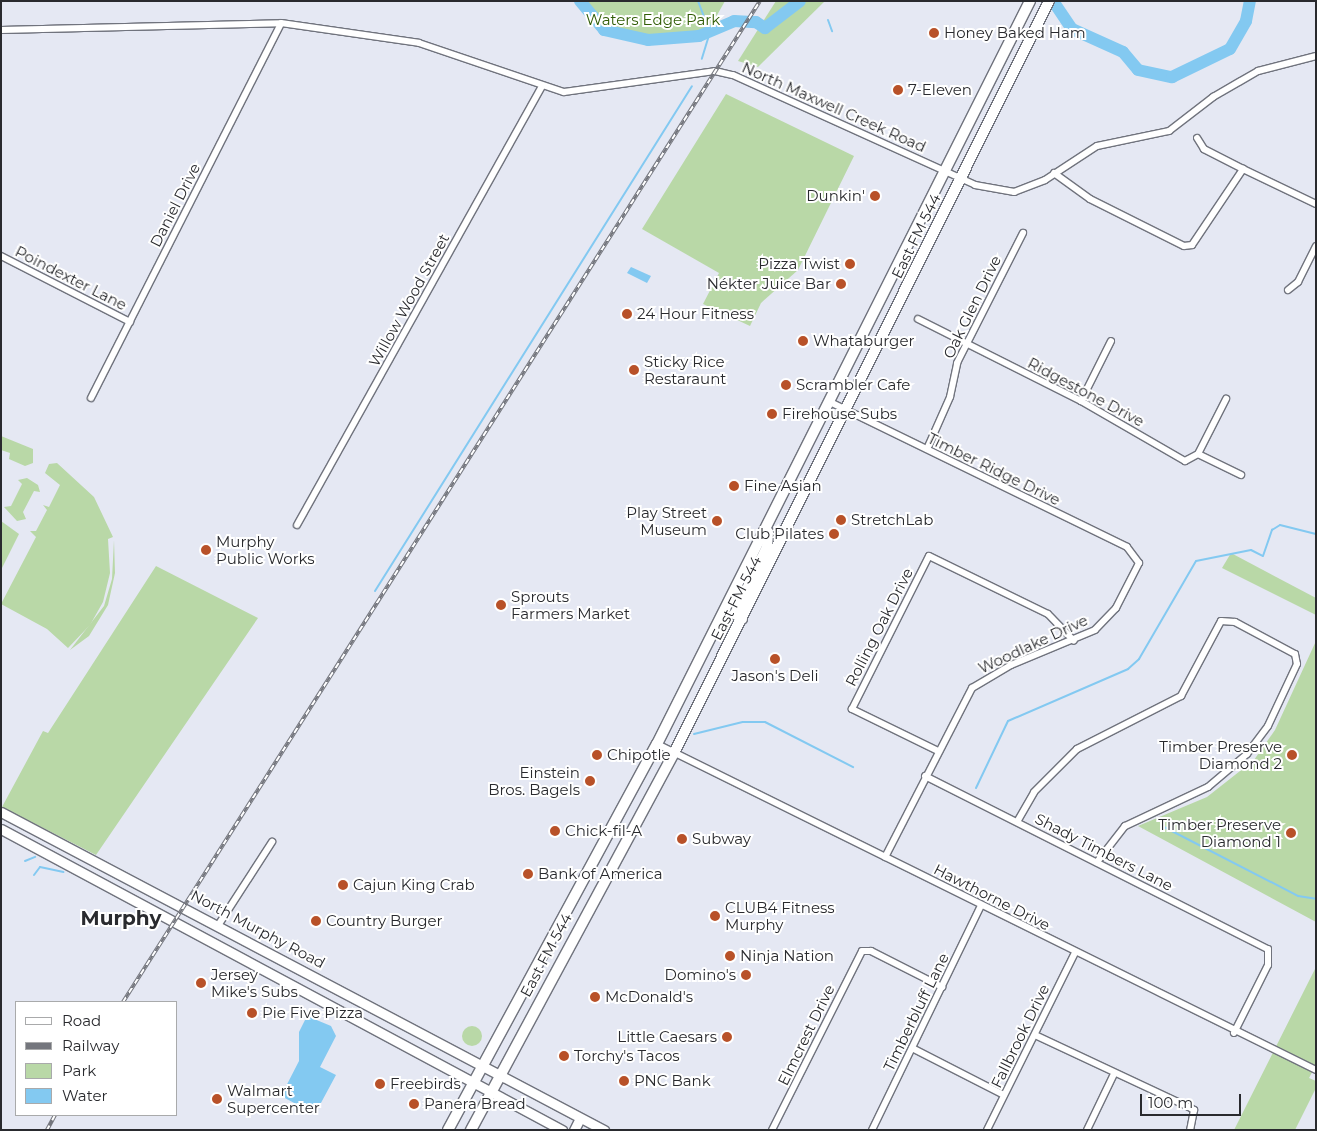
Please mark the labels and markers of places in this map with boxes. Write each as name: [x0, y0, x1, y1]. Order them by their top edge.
place label: Honey Baked Ham: [944, 24, 1086, 42]
marker: Honey Baked Ham: [928, 27, 940, 39]
place label: 7-Eleven: [908, 81, 972, 99]
marker: 7-Eleven: [892, 84, 904, 96]
place label: Dunkin': [806, 187, 865, 205]
marker: Dunkin': [869, 190, 881, 202]
place label: Pizza Twist: [758, 255, 840, 273]
marker: Pizza Twist: [844, 258, 856, 270]
place label: Nékter Juice Bar: [707, 275, 831, 293]
marker: Nékter Juice Bar: [835, 278, 847, 290]
place label: 24 Hour Fitness: [637, 305, 754, 323]
marker: 24 Hour Fitness: [621, 308, 633, 320]
place label: Whataburger: [813, 332, 914, 350]
marker: Whataburger: [797, 335, 809, 347]
place label: Sticky Rice Restaraunt: [644, 352, 726, 387]
marker: Sticky Rice Restaraunt: [628, 364, 640, 376]
place label: Scrambler Cafe: [796, 376, 910, 394]
marker: Scrambler Cafe: [780, 379, 792, 391]
place label: Firehouse Subs: [782, 405, 897, 423]
marker: Firehouse Subs: [766, 408, 778, 420]
place label: Fine Asian: [744, 477, 822, 495]
marker: Fine Asian: [728, 480, 740, 492]
place label: Play Street Museum: [626, 503, 707, 538]
place label: StretchLab: [851, 511, 933, 529]
marker: StretchLab: [835, 514, 847, 526]
marker: Play Street Museum: [711, 515, 723, 527]
place label: Club Pilates: [735, 525, 824, 543]
marker: Club Pilates: [828, 528, 840, 540]
place label: Murphy Public Works: [216, 532, 315, 567]
marker: Murphy Public Works: [200, 544, 212, 556]
place label: Sprouts Farmers Market: [511, 587, 630, 622]
marker: Sprouts Farmers Market: [495, 599, 507, 611]
marker: Jason's Deli: [769, 653, 781, 665]
place label: Jason's Deli: [731, 667, 819, 685]
place label: Timber Preserve Diamond 2: [1159, 737, 1282, 772]
place label: Chipotle: [607, 746, 671, 764]
marker: Chipotle: [591, 749, 603, 761]
marker: Timber Preserve Diamond 2: [1286, 749, 1298, 761]
place label: Einstein Bros. Bagels: [488, 763, 580, 798]
marker: Einstein Bros. Bagels: [584, 775, 596, 787]
place label: Timber Preserve Diamond 1: [1158, 815, 1281, 850]
place label: Chick-fil-A: [565, 822, 642, 840]
marker: Chick-fil-A: [549, 825, 561, 837]
marker: Timber Preserve Diamond 1: [1285, 827, 1297, 839]
place label: Subway: [692, 830, 751, 848]
marker: Subway: [676, 833, 688, 845]
place label: Bank of America: [538, 865, 663, 883]
marker: Bank of America: [522, 868, 534, 880]
place label: Cajun King Crab: [353, 876, 475, 894]
marker: Cajun King Crab: [337, 879, 349, 891]
place label: CLUB4 Fitness Murphy: [725, 898, 835, 933]
marker: CLUB4 Fitness Murphy: [709, 910, 721, 922]
place label: Country Burger: [326, 912, 443, 930]
marker: Country Burger: [310, 915, 322, 927]
place label: Ninja Nation: [740, 947, 834, 965]
marker: Ninja Nation: [724, 950, 736, 962]
place label: Jersey Mike's Subs: [211, 965, 298, 1000]
place label: Domino's: [665, 966, 736, 984]
marker: Domino's: [740, 969, 752, 981]
marker: Jersey Mike's Subs: [195, 977, 207, 989]
place label: McDonald's: [605, 988, 693, 1006]
marker: McDonald's: [589, 991, 601, 1003]
place label: Pie Five Pizza: [262, 1004, 363, 1022]
marker: Pie Five Pizza: [246, 1007, 258, 1019]
place label: Little Caesars: [617, 1028, 717, 1046]
marker: Little Caesars: [721, 1031, 733, 1043]
place label: Torchy's Tacos: [574, 1047, 680, 1065]
marker: Torchy's Tacos: [558, 1050, 570, 1062]
place label: PNC Bank: [634, 1072, 711, 1090]
place label: Freebirds: [390, 1075, 461, 1093]
marker: PNC Bank: [618, 1075, 630, 1087]
marker: Freebirds: [374, 1078, 386, 1090]
place label: Walmart Supercenter: [227, 1081, 320, 1116]
marker: Walmart Supercenter: [211, 1093, 223, 1105]
place label: Panera Bread: [424, 1095, 526, 1113]
marker: Panera Bread: [408, 1098, 420, 1110]

